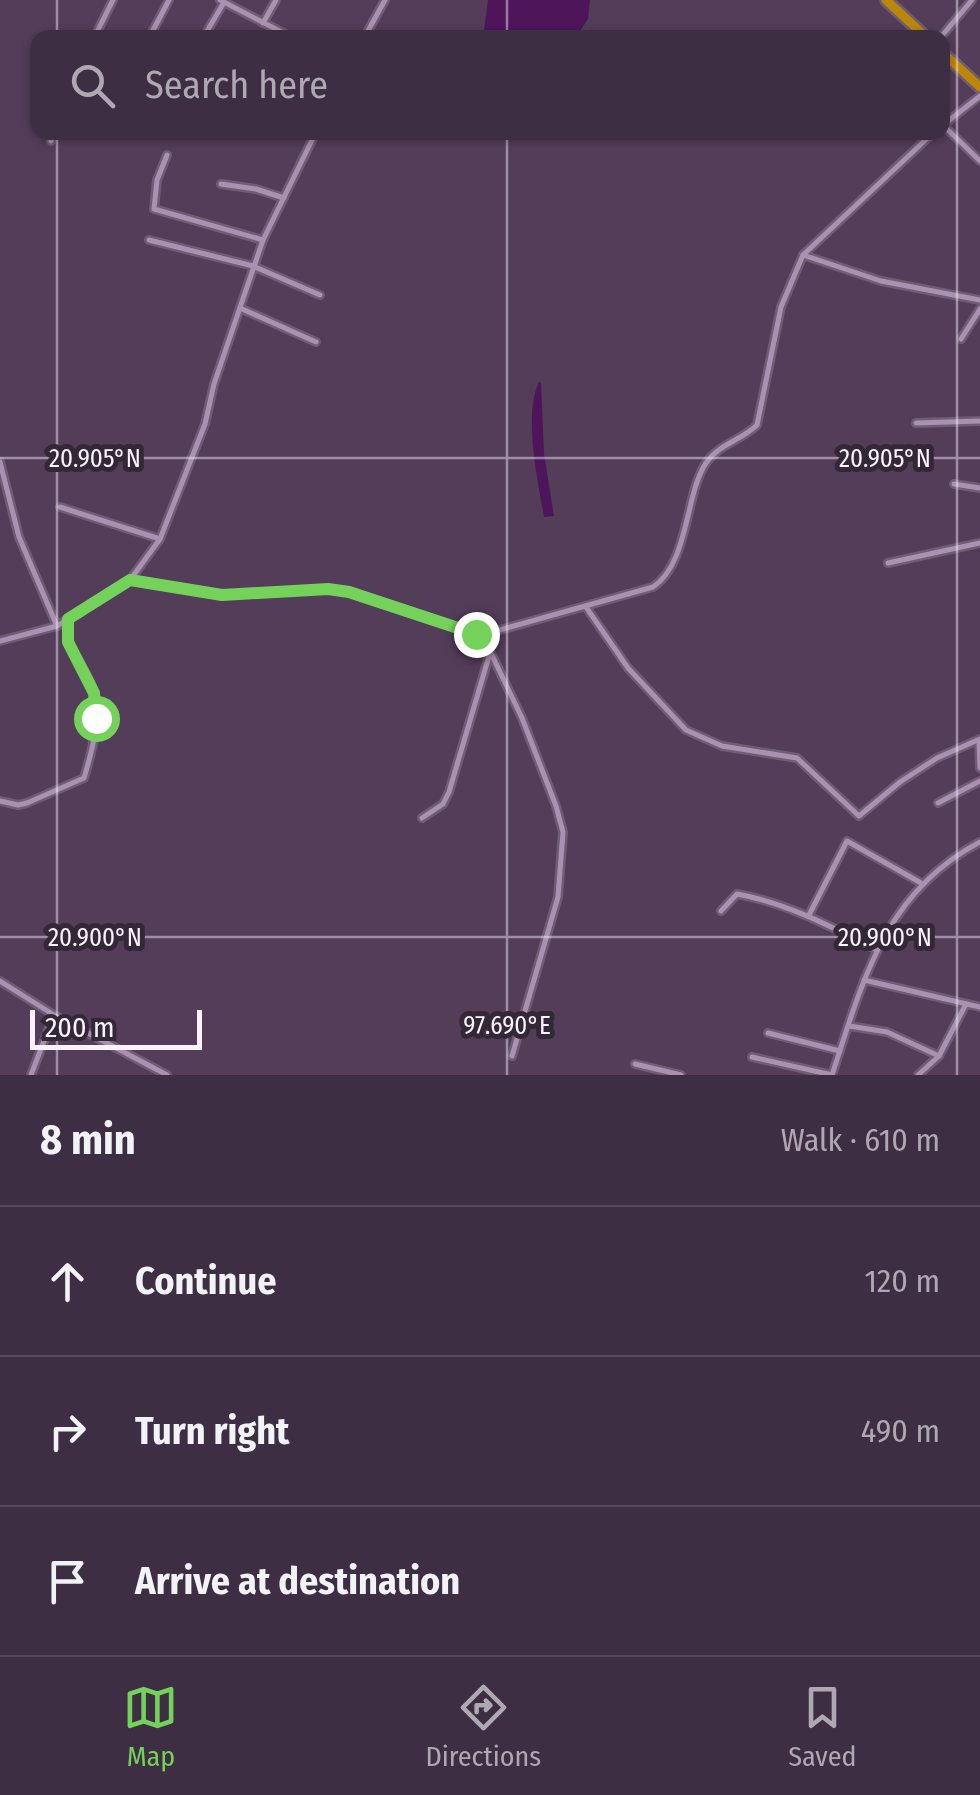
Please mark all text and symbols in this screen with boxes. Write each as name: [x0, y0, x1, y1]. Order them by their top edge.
search box: [30, 30, 950, 140]
icon: search: [65, 58, 120, 113]
text: Search here: [145, 62, 328, 108]
text: 20.905°N: [49, 444, 141, 474]
text: 20.905°N: [839, 444, 931, 474]
route end: [454, 612, 500, 658]
route start: [74, 696, 120, 742]
text: 20.900°N: [48, 923, 142, 953]
text: 20.900°N: [838, 923, 932, 953]
scale bar: [30, 1005, 202, 1050]
text: 200 m: [45, 1011, 115, 1044]
text: 97.690°E: [463, 1011, 551, 1041]
text: 8 min: [40, 1115, 136, 1165]
text: Walk · 610 m: [781, 1121, 940, 1159]
icon: ahead: [40, 1254, 95, 1309]
text: Continue: [135, 1258, 276, 1304]
text: 120 m: [865, 1262, 940, 1300]
icon: right: [40, 1404, 95, 1459]
text: Turn right: [135, 1408, 289, 1454]
text: 490 m: [861, 1412, 940, 1450]
icon: arrive: [40, 1554, 95, 1609]
text: Arrive at destination: [135, 1558, 460, 1604]
tab: Map: [123, 1680, 178, 1773]
tab: Directions: [425, 1680, 541, 1773]
tab: Saved: [788, 1680, 857, 1773]

